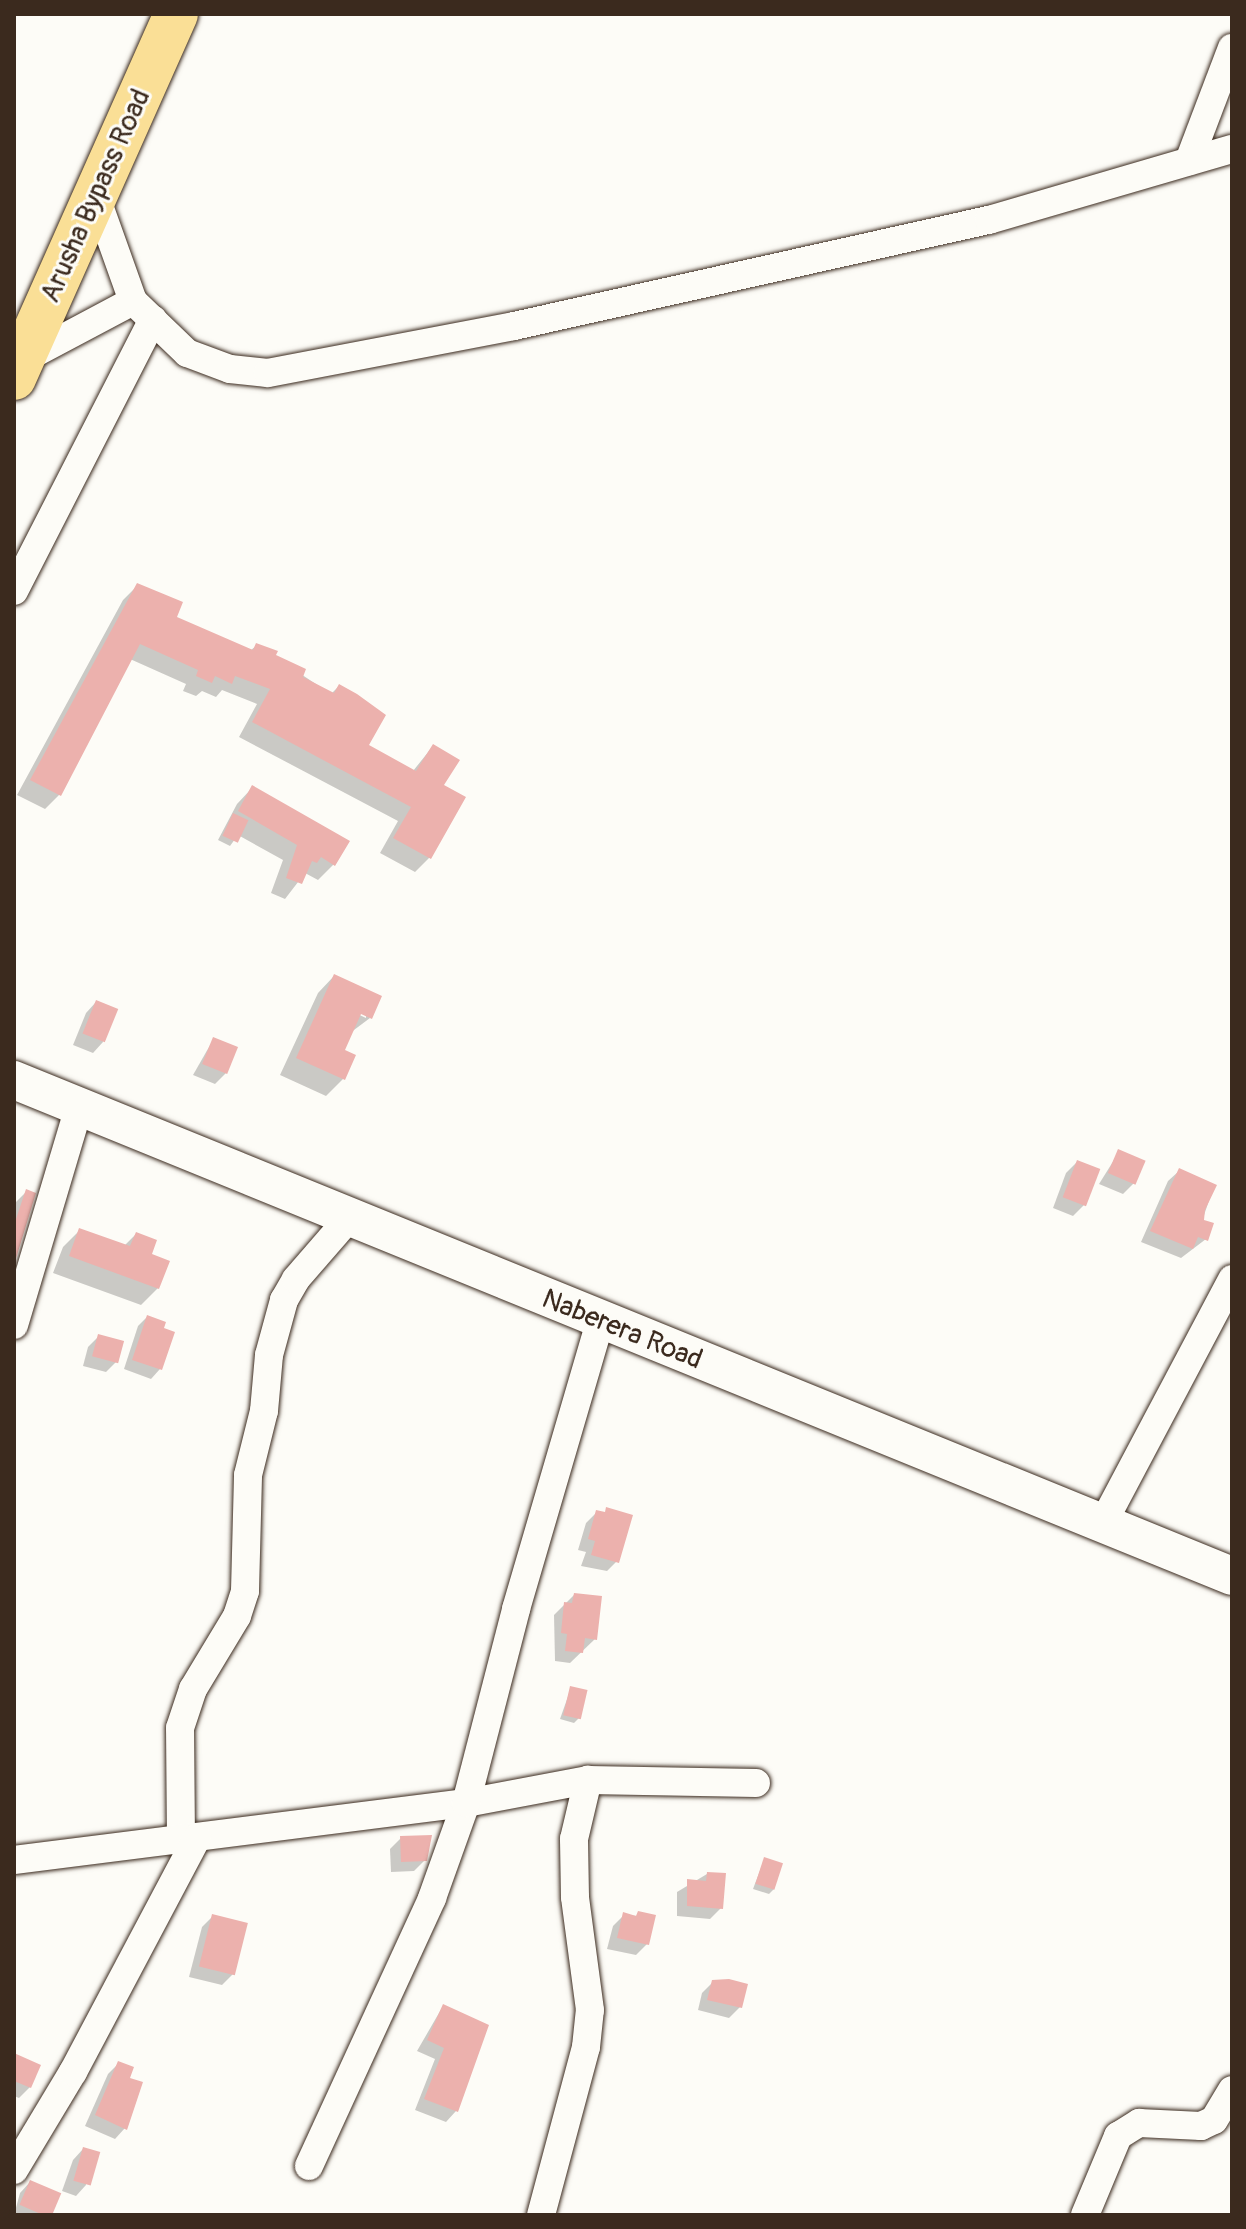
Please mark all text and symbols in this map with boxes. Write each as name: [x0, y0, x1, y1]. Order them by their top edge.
street label: Arusha Bypass Road: [34, 84, 158, 308]
street label: Naberera Road: [537, 1283, 707, 1377]

